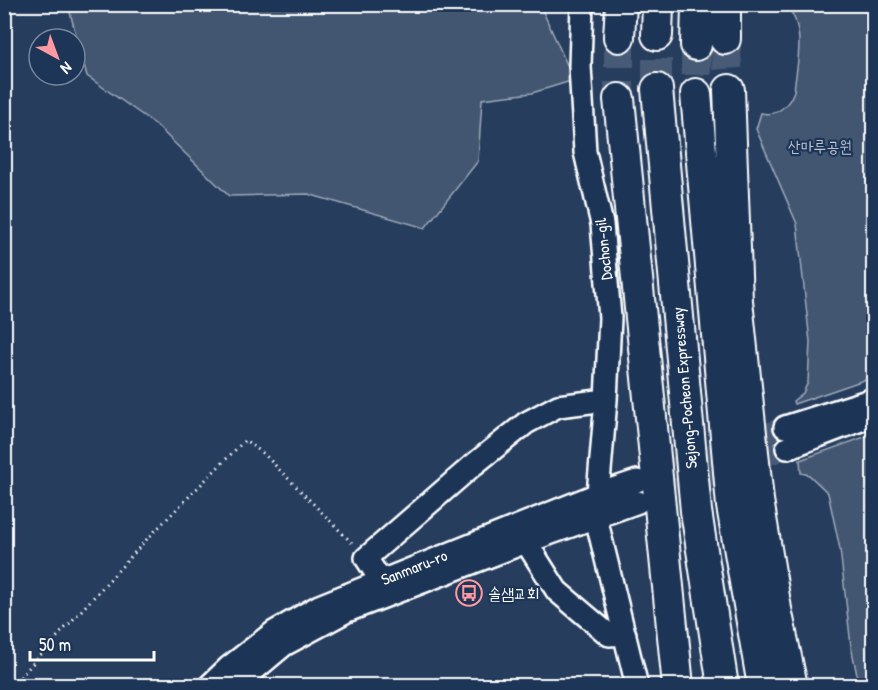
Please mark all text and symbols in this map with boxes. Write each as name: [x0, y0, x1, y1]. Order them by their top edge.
north arrow: [27, 27, 87, 87]
text: N: [56, 57, 77, 80]
park label: 산마루공원: [788, 135, 852, 157]
street label: Dochon-gil: [589, 216, 617, 281]
street label: Sejong-Pocheon Expressway: [666, 306, 702, 470]
street label: Sanmaru-ro: [378, 544, 451, 590]
bus stop icon: 솔샘교회: [454, 578, 484, 608]
place label: 솔샘교회: [488, 582, 540, 604]
scale bar: [30, 624, 154, 662]
text: 50 m: [39, 632, 71, 657]

